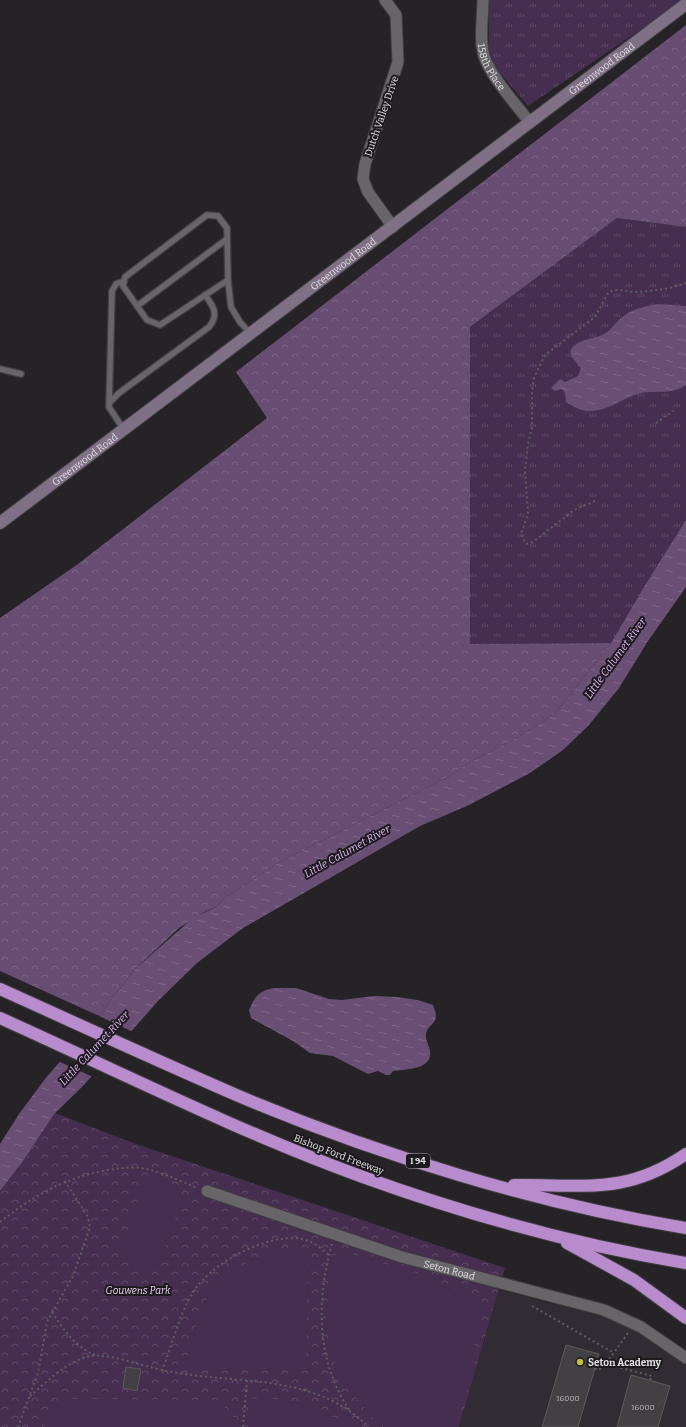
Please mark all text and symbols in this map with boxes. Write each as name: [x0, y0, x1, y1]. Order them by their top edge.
street label: Greenwood Road: [567, 40, 637, 98]
street label: 158th Place: [475, 43, 507, 93]
street label: Dutch Valley Drive: [363, 74, 401, 158]
street label: Greenwood Road: [308, 236, 379, 293]
street label: Greenwood Road: [50, 431, 120, 489]
water label: Little Calumet River: [582, 615, 649, 701]
water label: Little Calumet River: [302, 822, 393, 880]
water label: Little Calumet River: [57, 1008, 132, 1088]
street label: Bishop Ford Freeway: [292, 1132, 386, 1178]
road number: I 94: [406, 1154, 430, 1168]
street label: Seton Road: [422, 1258, 476, 1283]
park label: Gouwens Park: [106, 1285, 171, 1297]
marker: Seton Academy: [575, 1357, 585, 1367]
place label: Seton Academy: [588, 1357, 662, 1369]
house number: 16000: [556, 1394, 580, 1403]
house number: 16000: [631, 1403, 655, 1412]

